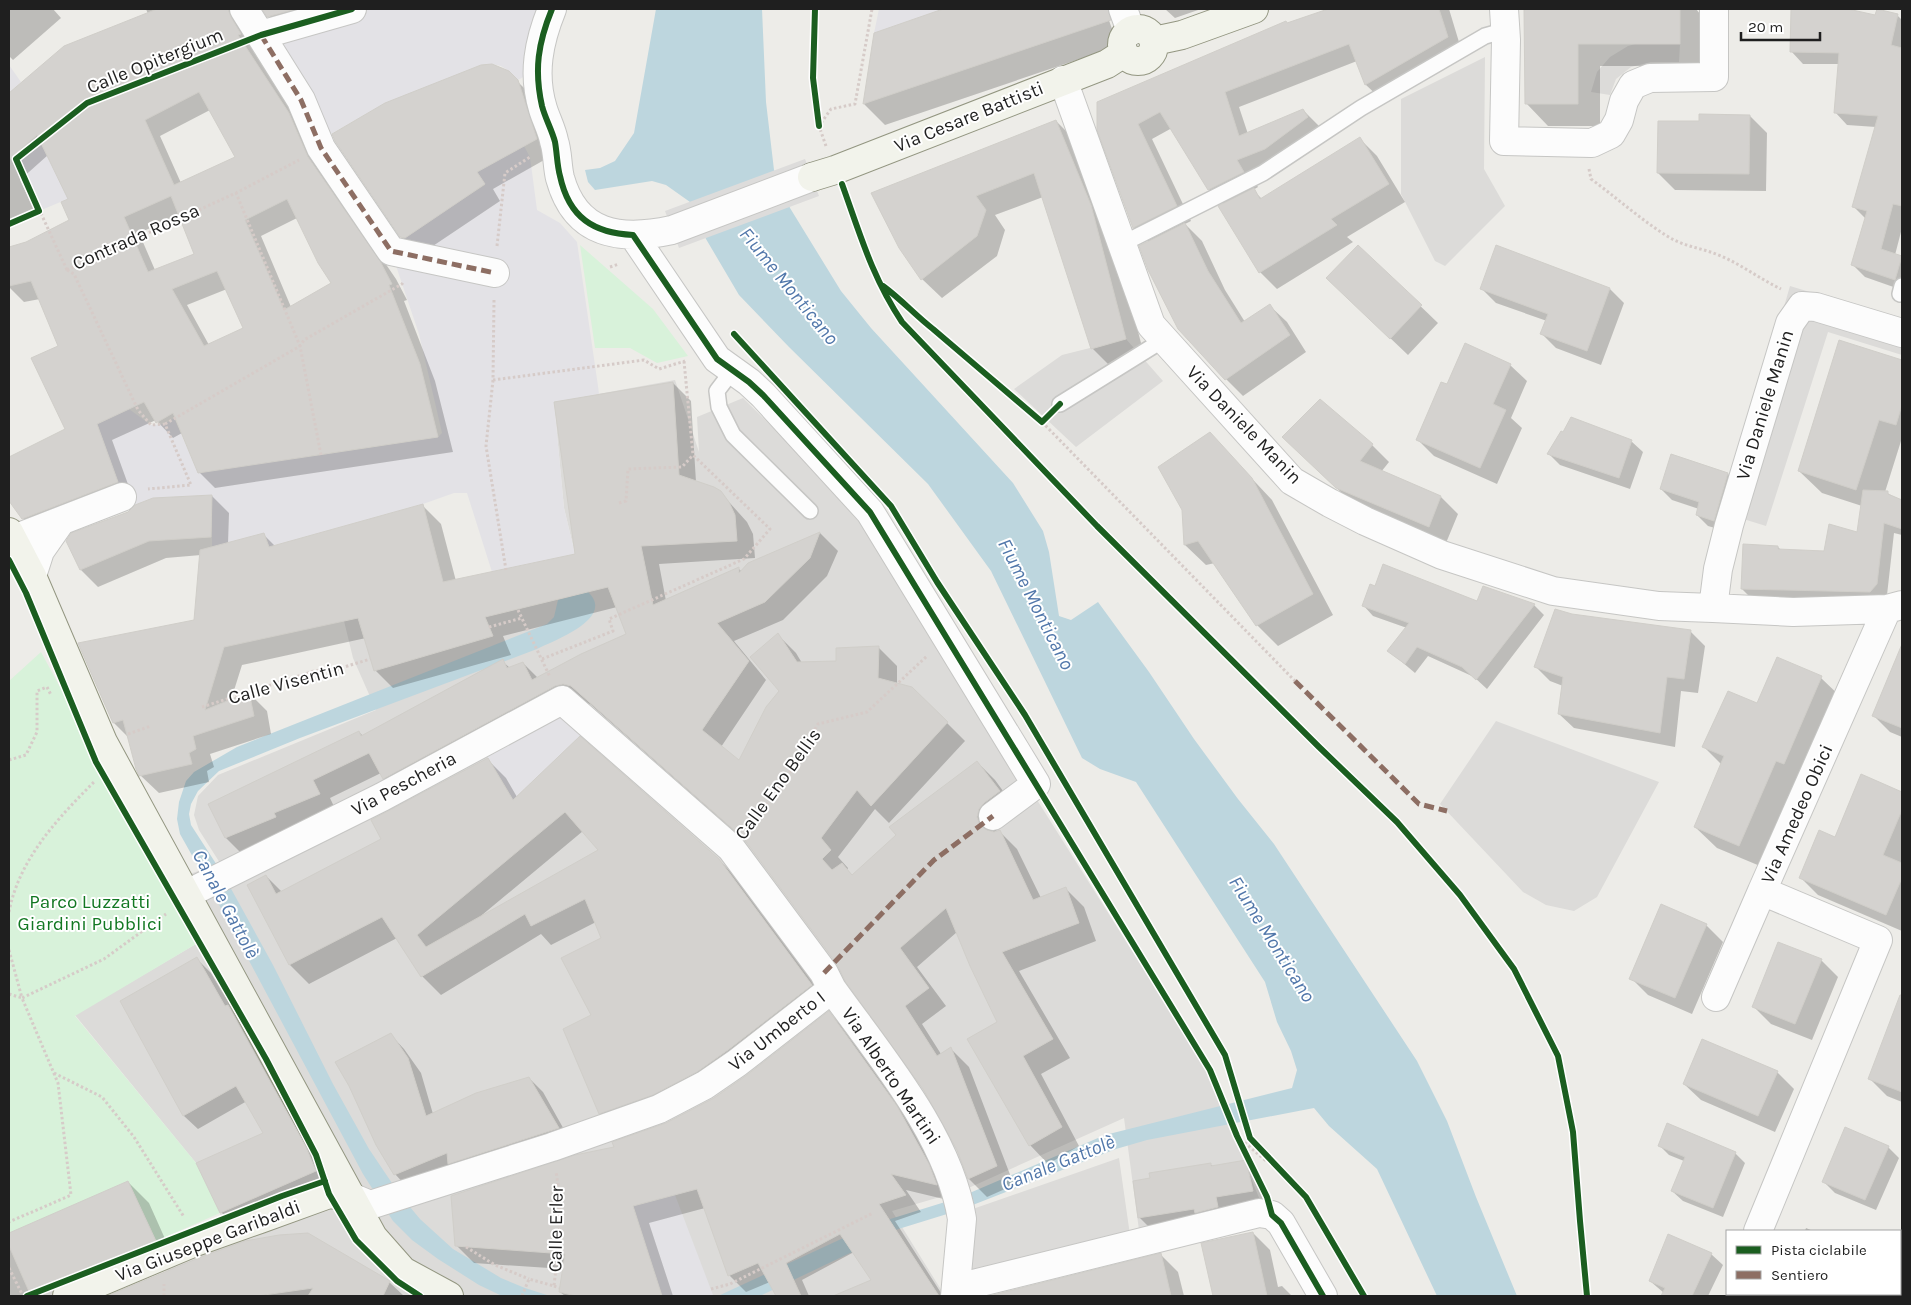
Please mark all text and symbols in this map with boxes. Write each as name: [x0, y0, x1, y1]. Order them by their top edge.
scale bar: [1741, 10, 1820, 42]
text: 20 m: [1748, 18, 1783, 36]
street label: Calle Opitergium: [84, 24, 226, 98]
street label: Via Cesare Battisti: [891, 77, 1047, 157]
street label: Contrada Rossa: [69, 199, 203, 275]
water label: Fiume Monticano: [735, 223, 843, 349]
street label: Via Daniele Manin: [1732, 327, 1798, 483]
street label: Via Daniele Manin: [1182, 361, 1306, 489]
water label: Fiume Monticano: [993, 535, 1079, 674]
street label: Calle Visentin: [226, 657, 346, 709]
street label: Calle Eno Bellis: [730, 724, 826, 844]
street label: Via Amedeo Obici: [1756, 741, 1838, 887]
street label: Via Pescheria: [348, 747, 460, 821]
water label: Canale Gattolè: [188, 846, 264, 962]
water label: Fiume Monticano: [1224, 872, 1320, 1006]
park label: Parco Luzzatti Giardini Pubblici: [18, 891, 162, 935]
street label: Via Umberto I: [724, 986, 830, 1076]
street label: Via Alberto Martini: [837, 1003, 945, 1149]
water label: Canale Gattolè: [998, 1130, 1118, 1196]
street label: Calle Erler: [544, 1185, 568, 1272]
street label: Via Giuseppe Garibaldi: [113, 1196, 303, 1286]
legend: [1726, 1230, 1901, 1295]
text: Pista ciclabile: [1771, 1241, 1867, 1259]
text: Sentiero: [1771, 1266, 1828, 1284]

